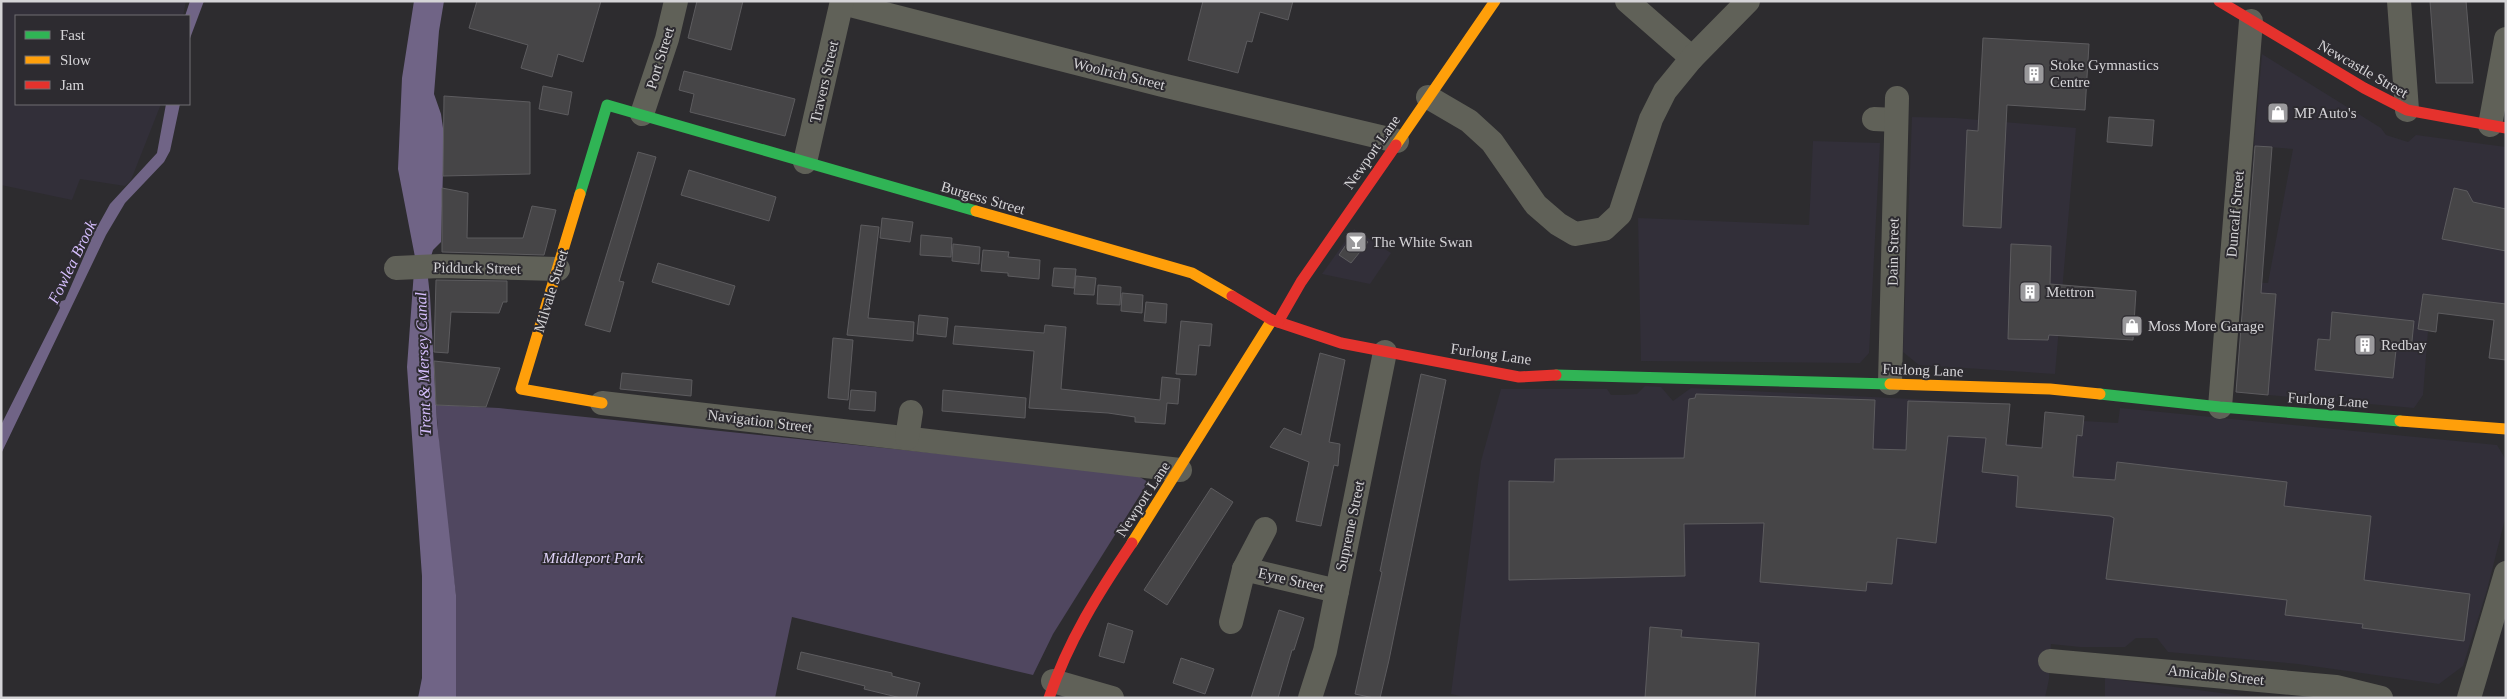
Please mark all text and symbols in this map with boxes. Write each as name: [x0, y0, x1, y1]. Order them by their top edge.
legend: [15, 15, 190, 105]
street label: Port Street: [643, 24, 677, 91]
text: Fast: [60, 27, 86, 43]
street label: Newcastle Street: [2315, 37, 2412, 102]
street label: Travers Street: [807, 38, 841, 125]
text: Slow: [60, 52, 91, 68]
street label: Woolrich Street: [1071, 55, 1167, 93]
place label: Stoke Gymnastics Centre: [2050, 57, 2159, 90]
building icon: Stoke Gymnastics Centre: [2022, 62, 2046, 86]
text: Jam: [60, 77, 84, 93]
shop icon: MP Auto's: [2266, 101, 2290, 125]
place label: MP Auto's: [2294, 105, 2357, 121]
street label: Newport Lane: [1341, 112, 1403, 192]
street label: Duncalf Street: [2223, 169, 2247, 258]
street label: Burgess Street: [939, 178, 1028, 218]
water label: Fowlea Brook: [44, 217, 100, 307]
street label: Dain Street: [1884, 217, 1902, 286]
bar icon: The White Swan: [1344, 230, 1368, 254]
place label: The White Swan: [1372, 234, 1473, 250]
street label: Milvale Street: [531, 247, 571, 334]
street label: Pidduck Street: [433, 259, 522, 277]
building icon: Mettron: [2018, 280, 2042, 304]
place label: Mettron: [2046, 284, 2095, 300]
water label: Trent & Mersey Canal: [412, 291, 435, 436]
shop icon: Moss More Garage: [2120, 314, 2144, 338]
place label: Moss More Garage: [2148, 318, 2264, 334]
building icon: Redbay: [2353, 333, 2377, 357]
place label: Redbay: [2381, 337, 2427, 353]
street label: Furlong Lane: [1450, 340, 1533, 368]
street label: Furlong Lane: [1882, 361, 1964, 379]
street label: Furlong Lane: [2287, 389, 2369, 411]
street label: Navigation Street: [707, 407, 814, 435]
street label: Newport Lane: [1113, 458, 1173, 540]
street label: Supreme Street: [1333, 479, 1368, 573]
park label: Middleport Park: [542, 550, 644, 566]
street label: Eyre Street: [1257, 565, 1326, 596]
street label: Amicable Street: [2167, 662, 2266, 688]

